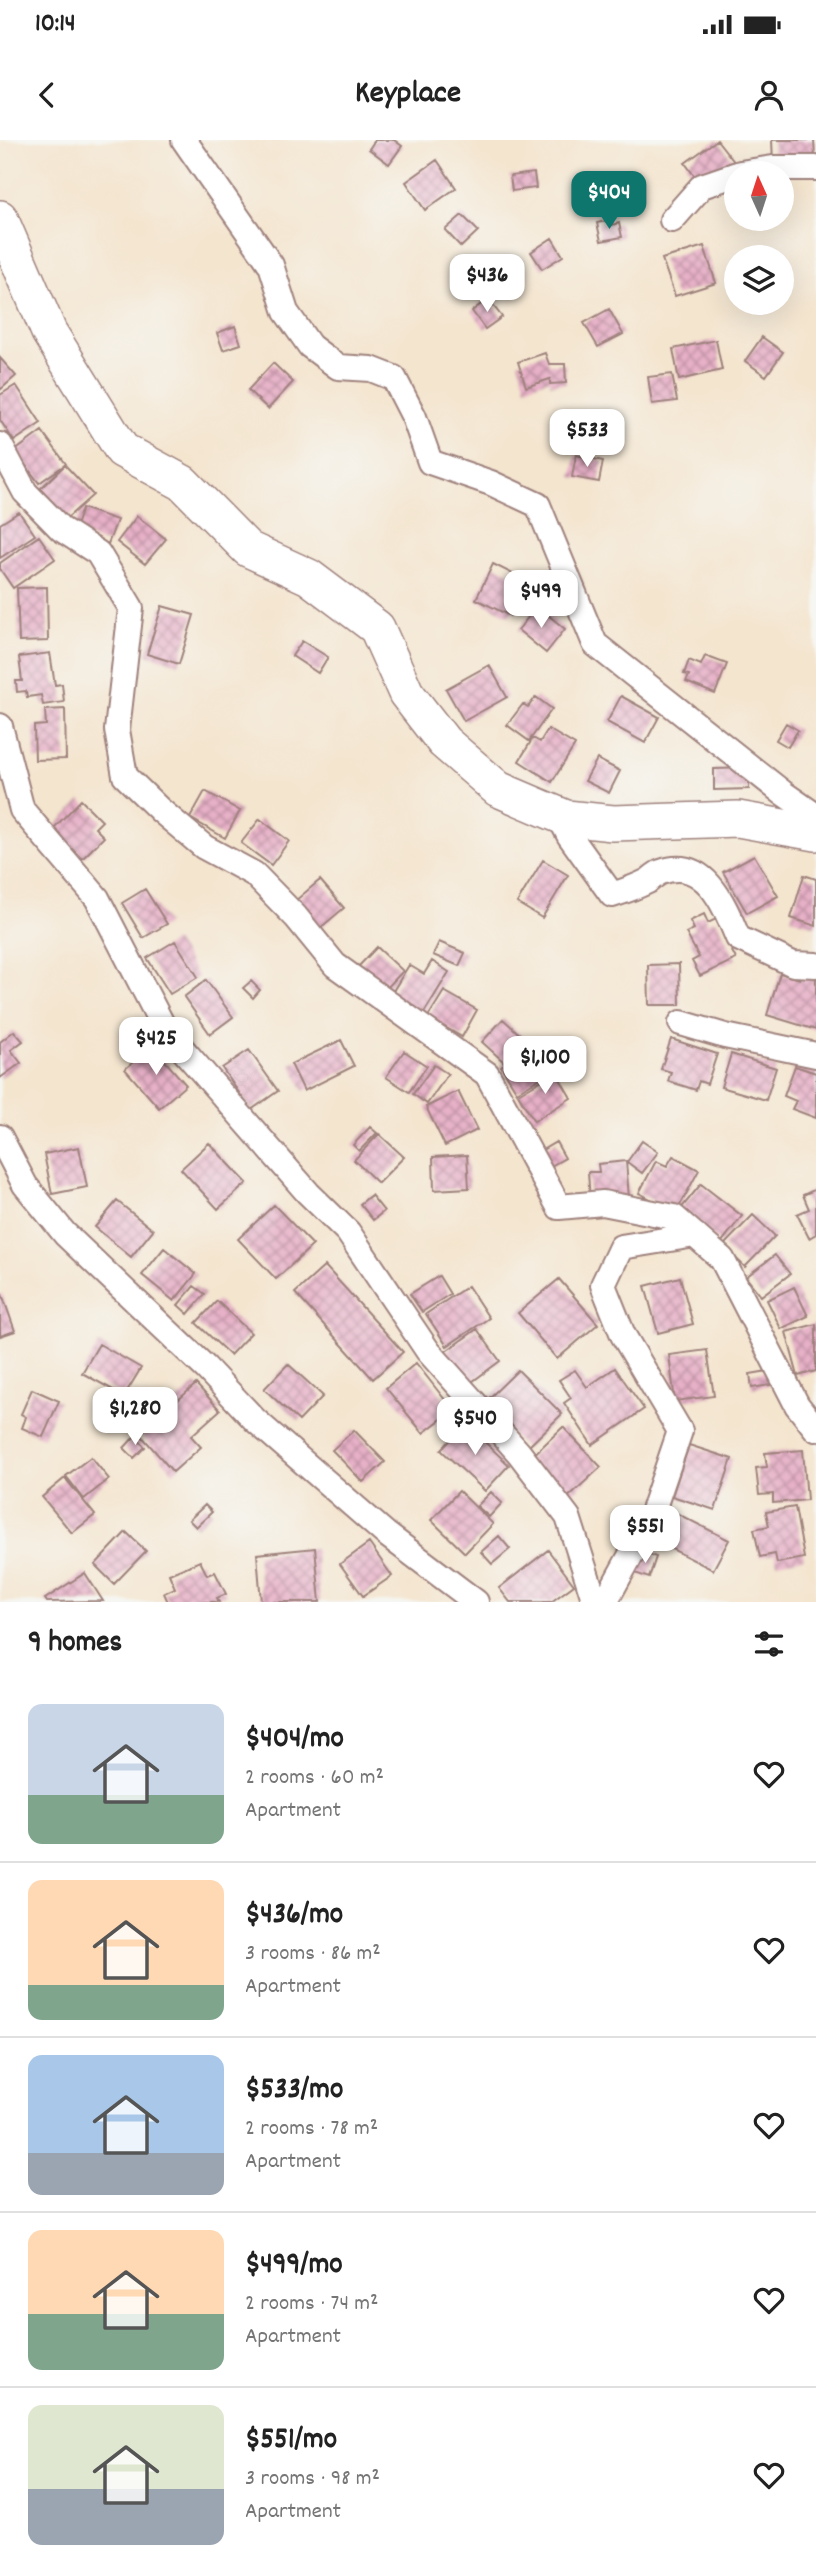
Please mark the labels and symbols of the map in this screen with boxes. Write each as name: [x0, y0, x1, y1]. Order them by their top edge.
north arrow: [724, 161, 794, 231]
pin: $404: [568, 172, 650, 231]
pin: $436: [446, 254, 528, 314]
pin: $533: [546, 410, 628, 469]
pin: $499: [500, 570, 582, 630]
pin: $425: [115, 1018, 197, 1077]
pin: $1,100: [488, 1037, 602, 1096]
pin: $1,280: [78, 1388, 192, 1447]
pin: $540: [434, 1398, 516, 1457]
pin: $551: [604, 1506, 686, 1565]

